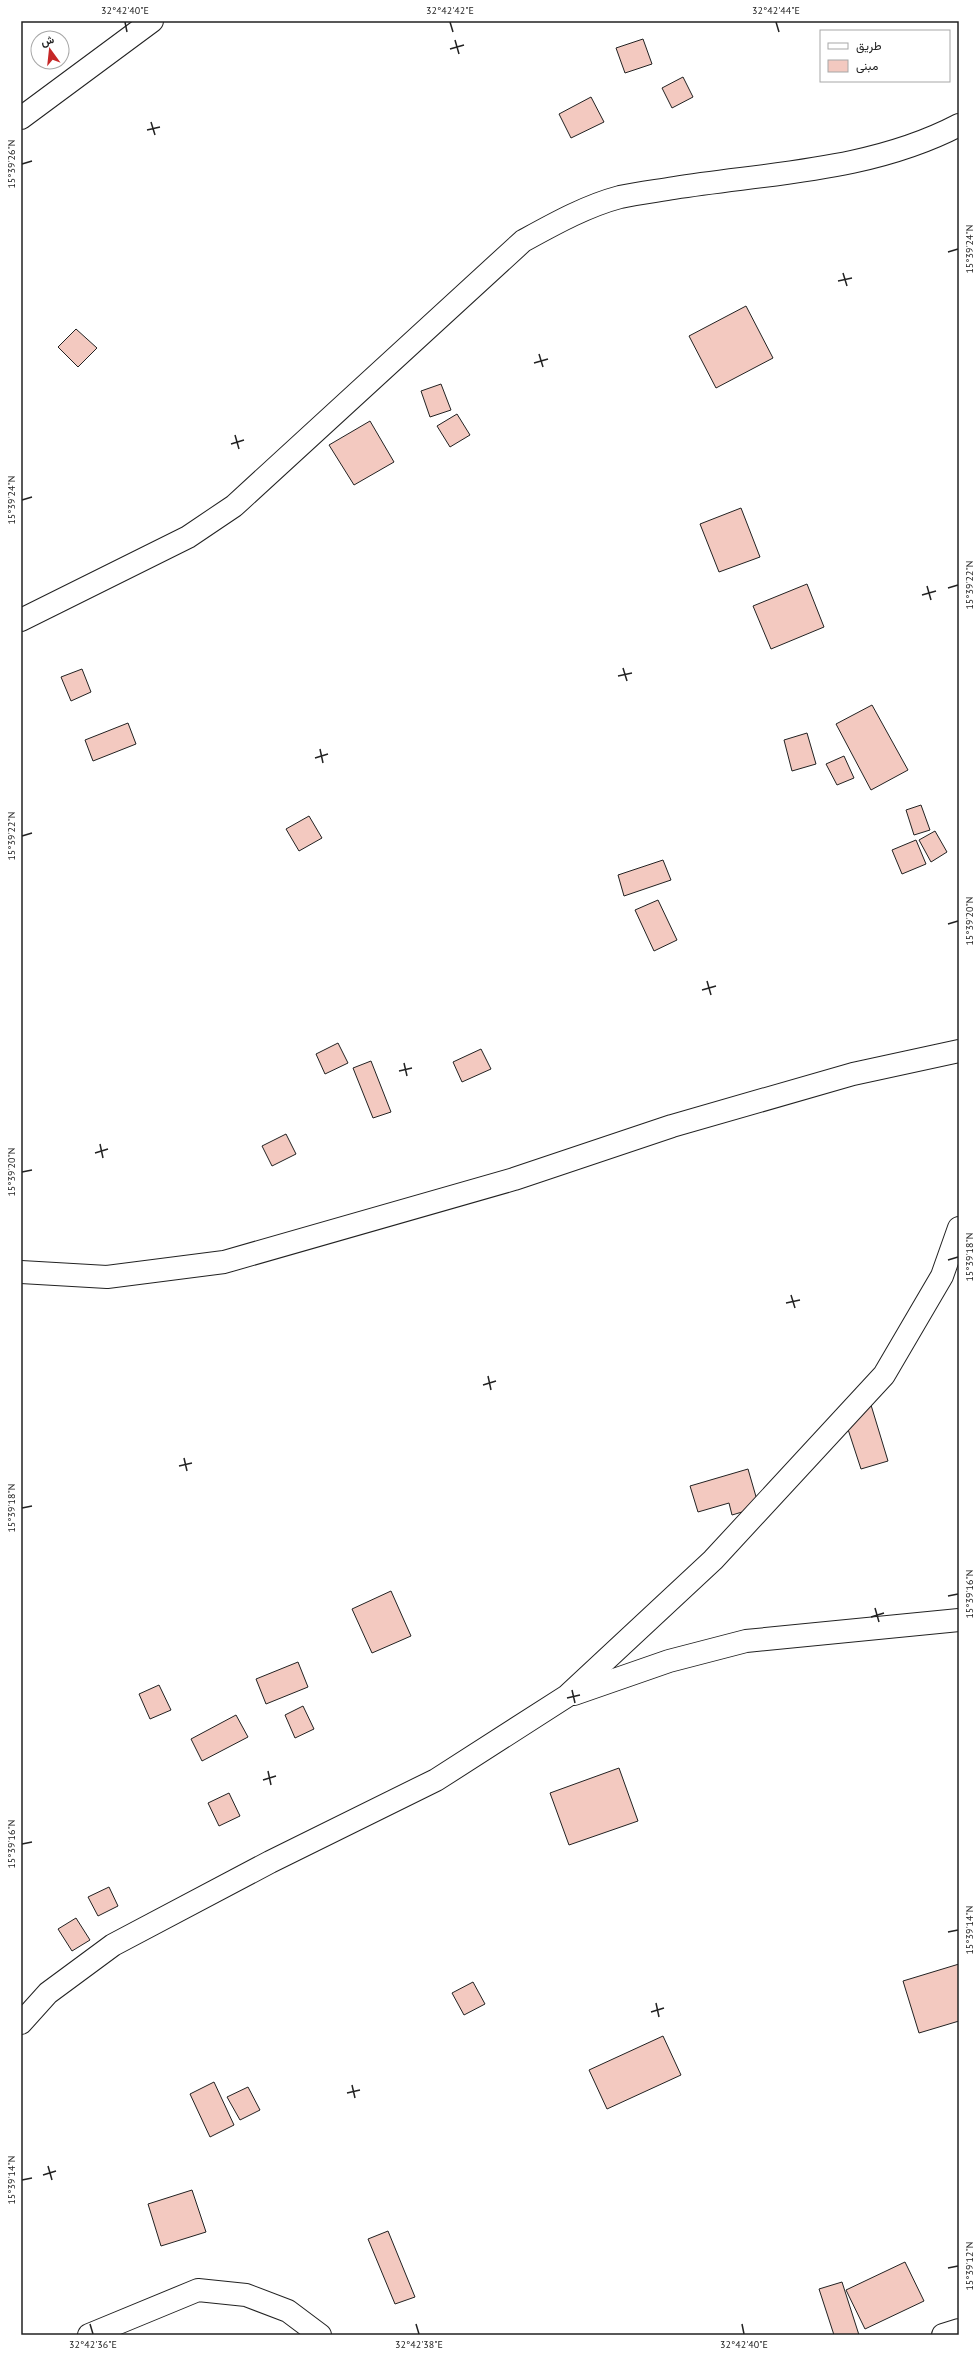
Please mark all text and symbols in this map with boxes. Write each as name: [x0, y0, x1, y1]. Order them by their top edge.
text: 32°42'40"E: [101, 4, 149, 17]
text: 32°42'42"E: [426, 4, 474, 17]
text: 32°42'44"E: [752, 4, 800, 17]
north arrow: [30, 30, 70, 70]
legend: [820, 30, 950, 82]
text: ش: [39, 32, 56, 49]
text: طريق: [856, 38, 882, 54]
text: مبنى: [856, 58, 878, 74]
text: 15°39'26"N: [5, 139, 18, 189]
text: 15°39'24"N: [963, 224, 976, 274]
text: 15°39'24"N: [5, 475, 18, 525]
text: 15°39'22"N: [963, 560, 976, 610]
text: 15°39'22"N: [5, 811, 18, 861]
text: 15°39'20"N: [963, 896, 976, 946]
text: 15°39'20"N: [5, 1147, 18, 1197]
text: 15°39'18"N: [963, 1232, 976, 1282]
text: 15°39'18"N: [5, 1483, 18, 1533]
text: 15°39'16"N: [963, 1569, 976, 1619]
text: 15°39'16"N: [5, 1819, 18, 1869]
text: 15°39'14"N: [963, 1905, 976, 1955]
text: 15°39'14"N: [5, 2155, 18, 2205]
text: 15°39'12"N: [963, 2241, 976, 2291]
text: 32°42'36"E: [69, 2338, 117, 2351]
text: 32°42'38"E: [395, 2338, 443, 2351]
text: 32°42'40"E: [720, 2338, 768, 2351]

